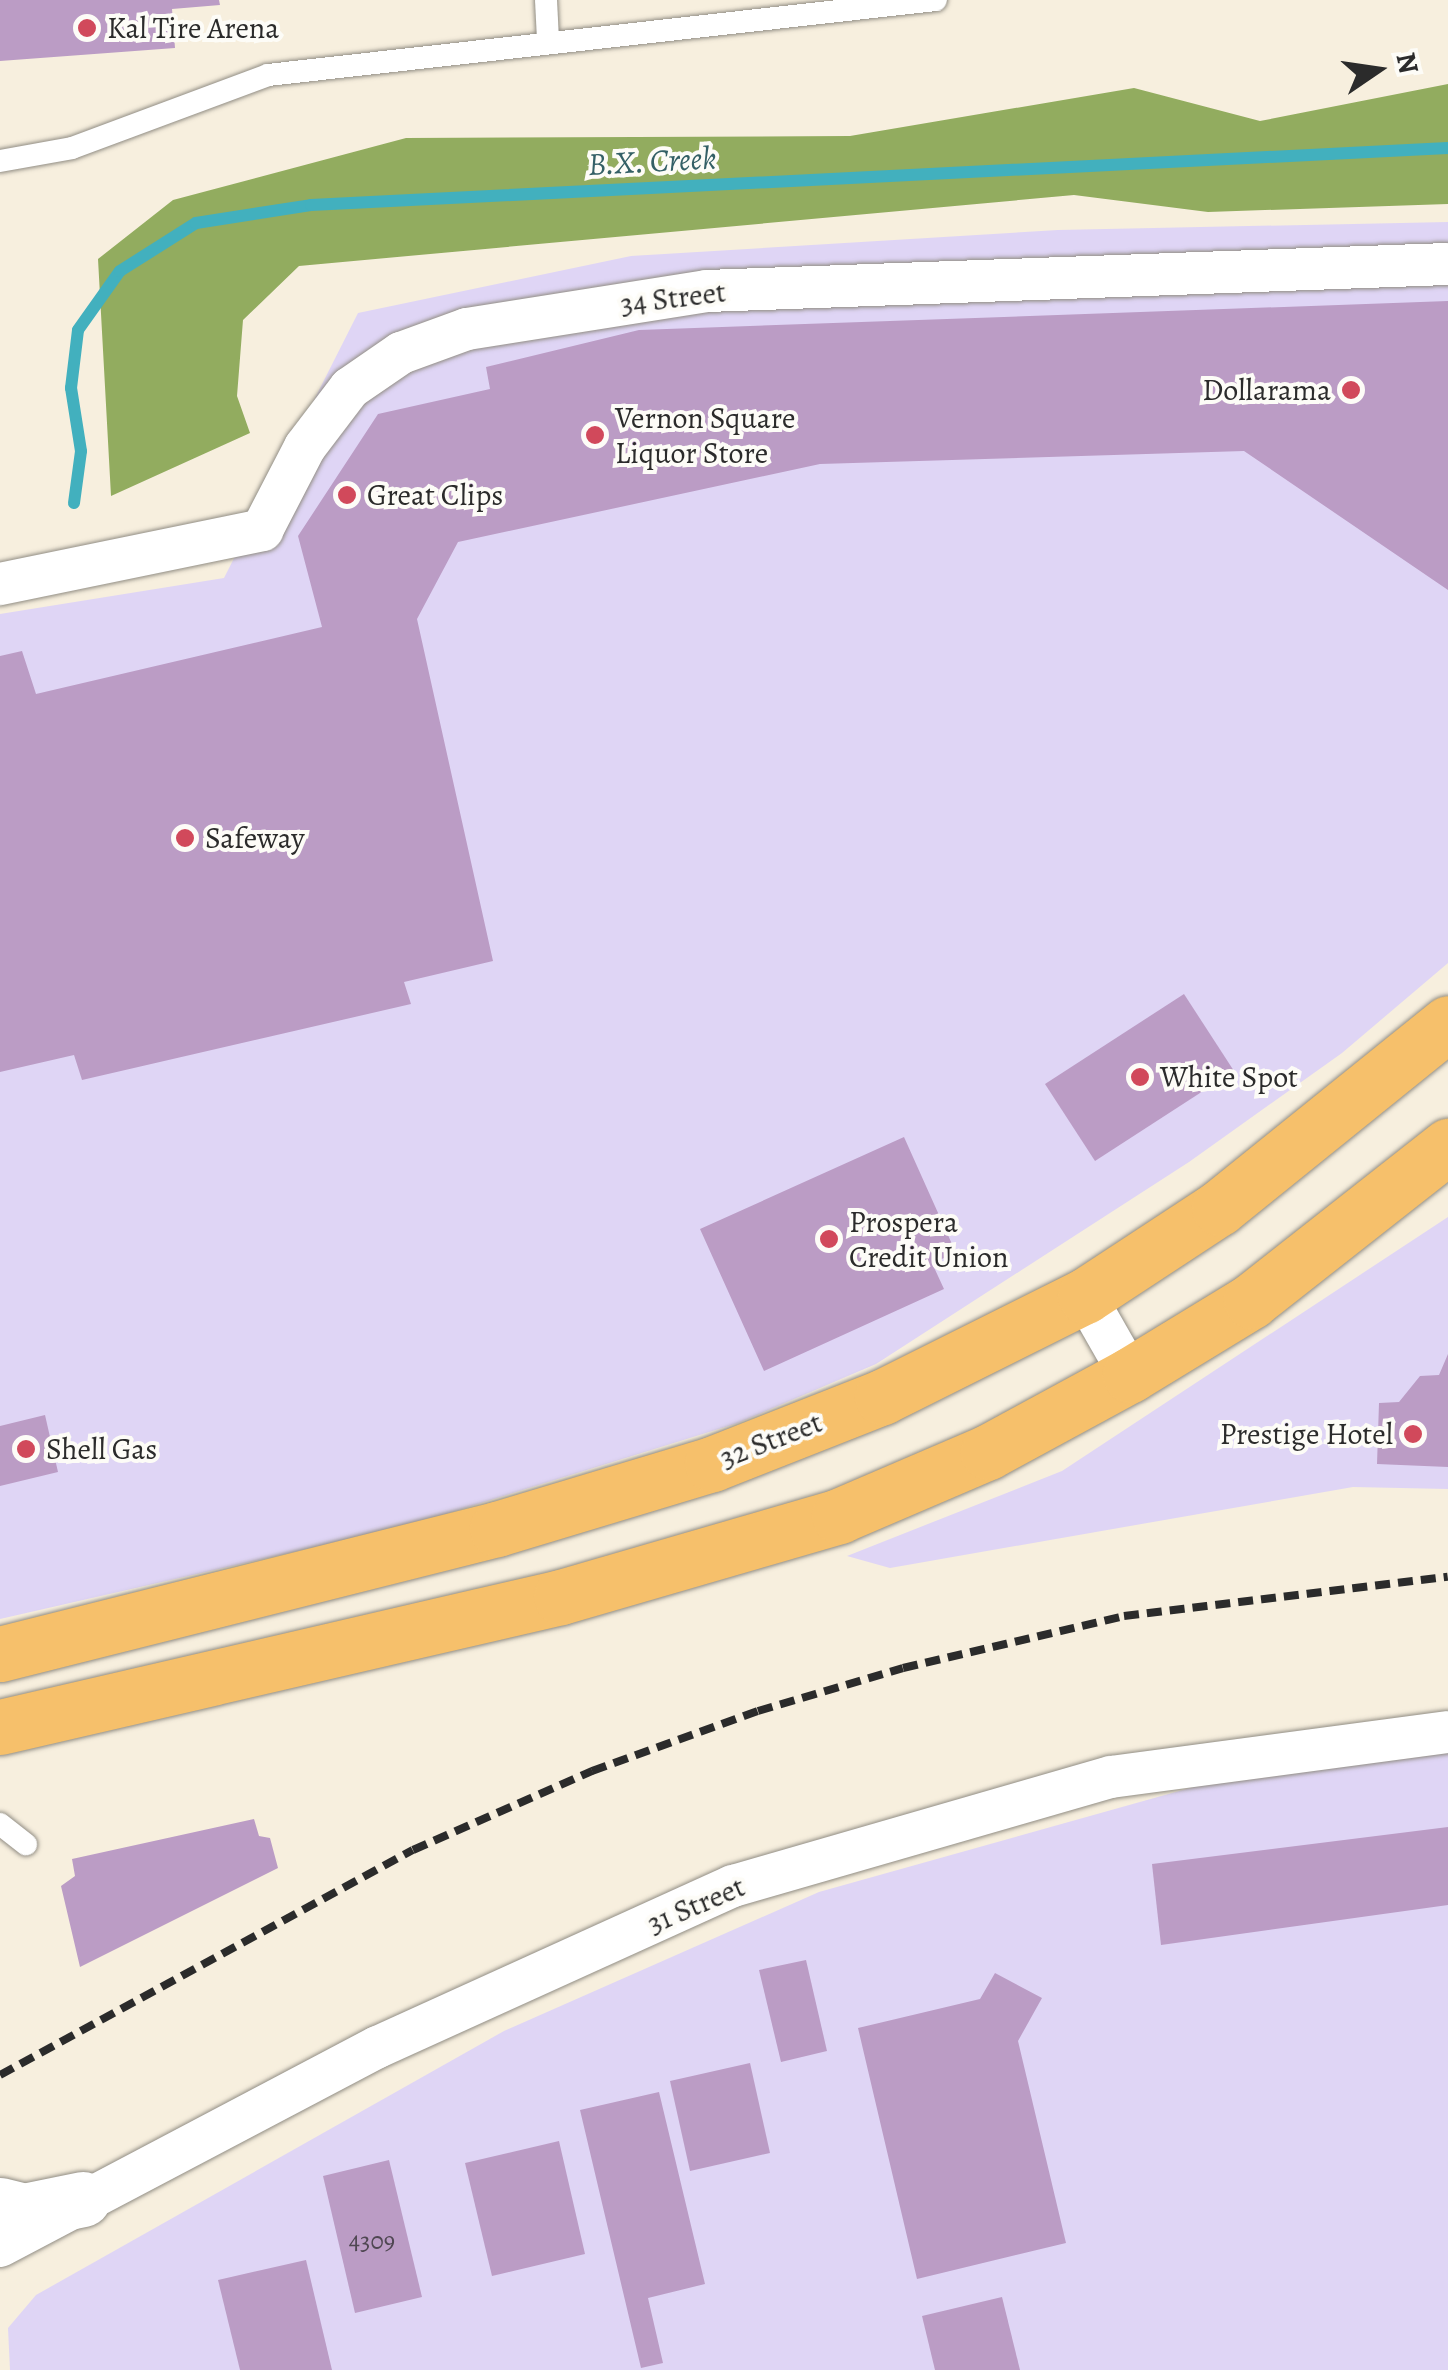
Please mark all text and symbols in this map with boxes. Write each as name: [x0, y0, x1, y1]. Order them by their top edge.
place label: Kal Tire Arena: [107, 10, 279, 46]
marker: Kal Tire Arena: [76, 17, 98, 39]
north arrow: [1328, 20, 1428, 120]
text: N: [1386, 49, 1428, 77]
water label: B.X. Creek: [587, 138, 717, 184]
street label: 34 Street: [618, 274, 728, 322]
place label: Dollarama: [1202, 372, 1331, 408]
marker: Dollarama: [1340, 379, 1362, 401]
place label: Vernon Square Liquor Store: [615, 400, 795, 470]
marker: Vernon Square Liquor Store: [584, 424, 606, 446]
place label: Great Clips: [367, 477, 503, 513]
marker: Great Clips: [336, 484, 358, 506]
place label: Safeway: [205, 820, 305, 856]
marker: Safeway: [174, 827, 196, 849]
place label: White Spot: [1160, 1059, 1298, 1095]
marker: White Spot: [1129, 1066, 1151, 1088]
place label: Prospera Credit Union: [849, 1204, 1008, 1274]
marker: Prospera Credit Union: [818, 1228, 840, 1250]
street label: 32 Street: [715, 1404, 827, 1476]
place label: Prestige Hotel: [1220, 1416, 1393, 1452]
marker: Prestige Hotel: [1402, 1423, 1424, 1445]
place label: Shell Gas: [46, 1431, 157, 1467]
marker: Shell Gas: [15, 1438, 37, 1460]
street label: 31 Street: [642, 1868, 750, 1942]
house number: 4309: [349, 2226, 395, 2256]

